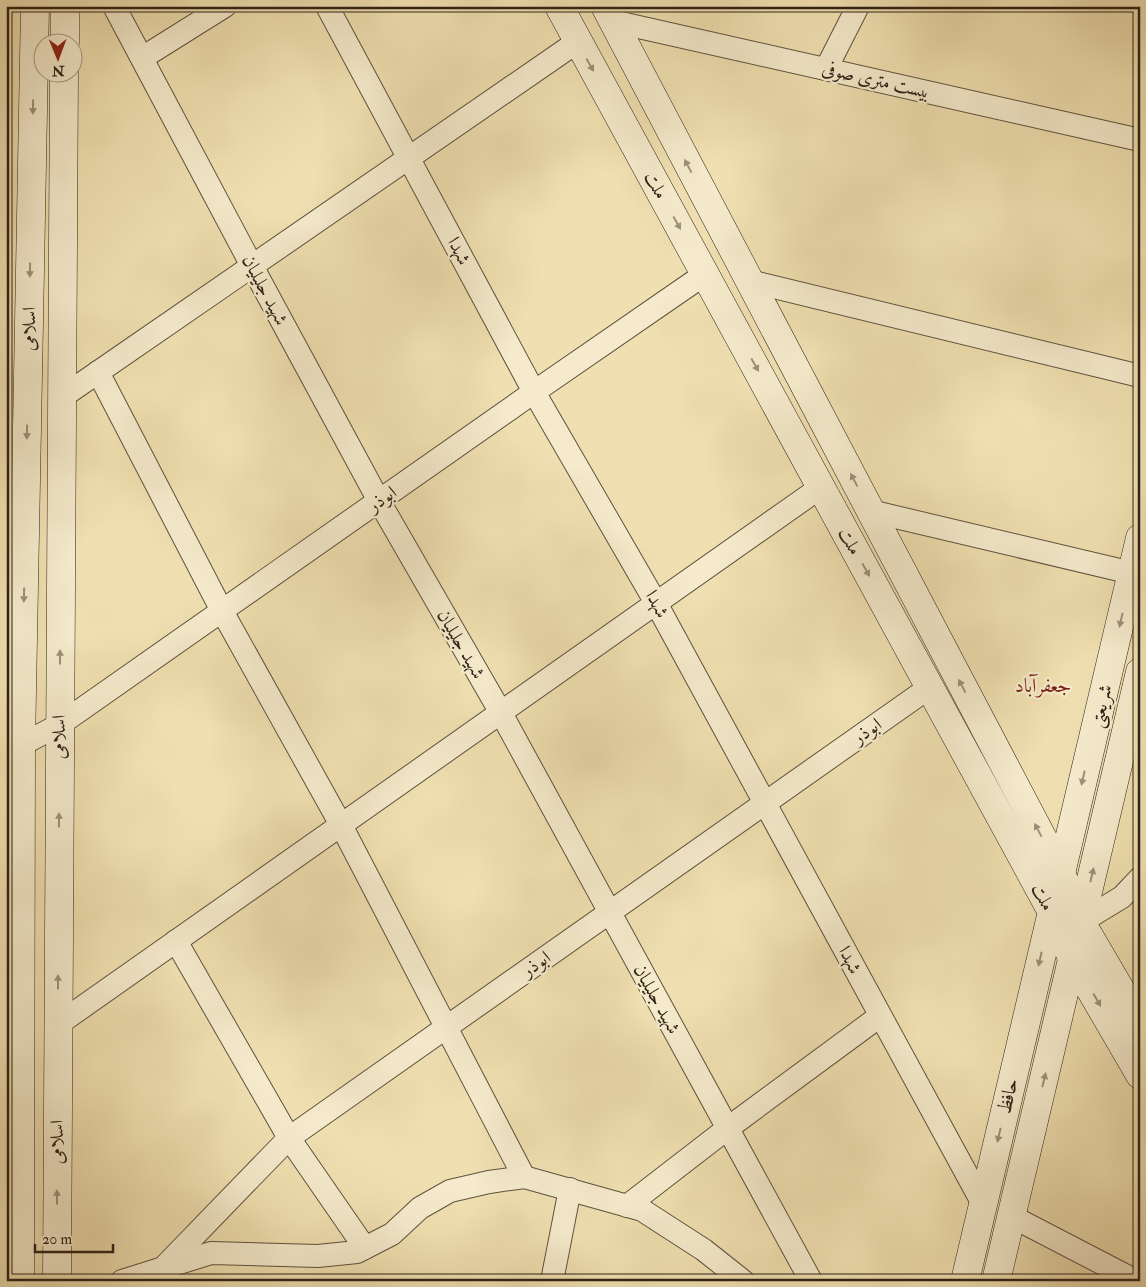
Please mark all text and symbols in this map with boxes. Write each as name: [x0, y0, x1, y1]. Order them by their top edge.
north arrow: [32, 32, 82, 82]
street label: بیست متری صوفی: [820, 56, 932, 104]
one-way arrow: [586, 58, 594, 72]
text: N: [51, 62, 66, 79]
one-way arrow: [29, 100, 37, 116]
one-way arrow: [684, 159, 692, 173]
street label: ملت: [639, 167, 673, 203]
one-way arrow: [673, 215, 681, 230]
street label: شهدا: [442, 233, 476, 269]
street label: شهید جلیلیان: [236, 251, 294, 329]
one-way arrow: [26, 262, 34, 278]
street label: اسلامی: [17, 307, 41, 351]
one-way arrow: [750, 359, 759, 372]
one-way arrow: [23, 425, 31, 441]
one-way arrow: [850, 473, 858, 488]
street label: ابوذر: [361, 480, 401, 519]
street label: ملت: [833, 523, 867, 559]
one-way arrow: [861, 563, 870, 576]
street label: شهدا: [640, 586, 674, 622]
one-way arrow: [20, 587, 28, 603]
street label: شهید جلیلیان: [432, 605, 490, 683]
one-way arrow: [1117, 612, 1125, 628]
one-way arrow: [56, 649, 64, 665]
district label: جعفرآباد: [1015, 673, 1071, 698]
one-way arrow: [958, 679, 966, 693]
street label: شریعتی: [1084, 682, 1119, 730]
street label: ابوذر: [846, 712, 886, 751]
street label: اسلامی: [47, 715, 71, 759]
one-way arrow: [1079, 771, 1087, 786]
one-way arrow: [55, 811, 63, 827]
one-way arrow: [1034, 822, 1042, 837]
one-way arrow: [1088, 868, 1096, 883]
street label: ملت: [1026, 879, 1060, 915]
street label: شهدا: [833, 942, 867, 978]
street label: ابوذر: [515, 945, 555, 984]
one-way arrow: [1036, 952, 1044, 967]
street label: شهید جلیلیان: [628, 960, 686, 1038]
one-way arrow: [54, 974, 62, 990]
one-way arrow: [1092, 994, 1101, 1007]
one-way arrow: [1040, 1072, 1048, 1088]
street label: حافظ: [992, 1076, 1024, 1116]
street label: اسلامی: [45, 1120, 69, 1164]
one-way arrow: [995, 1127, 1003, 1142]
one-way arrow: [53, 1189, 61, 1205]
scale bar: [35, 1222, 112, 1254]
text: 20 m: [42, 1230, 72, 1249]

